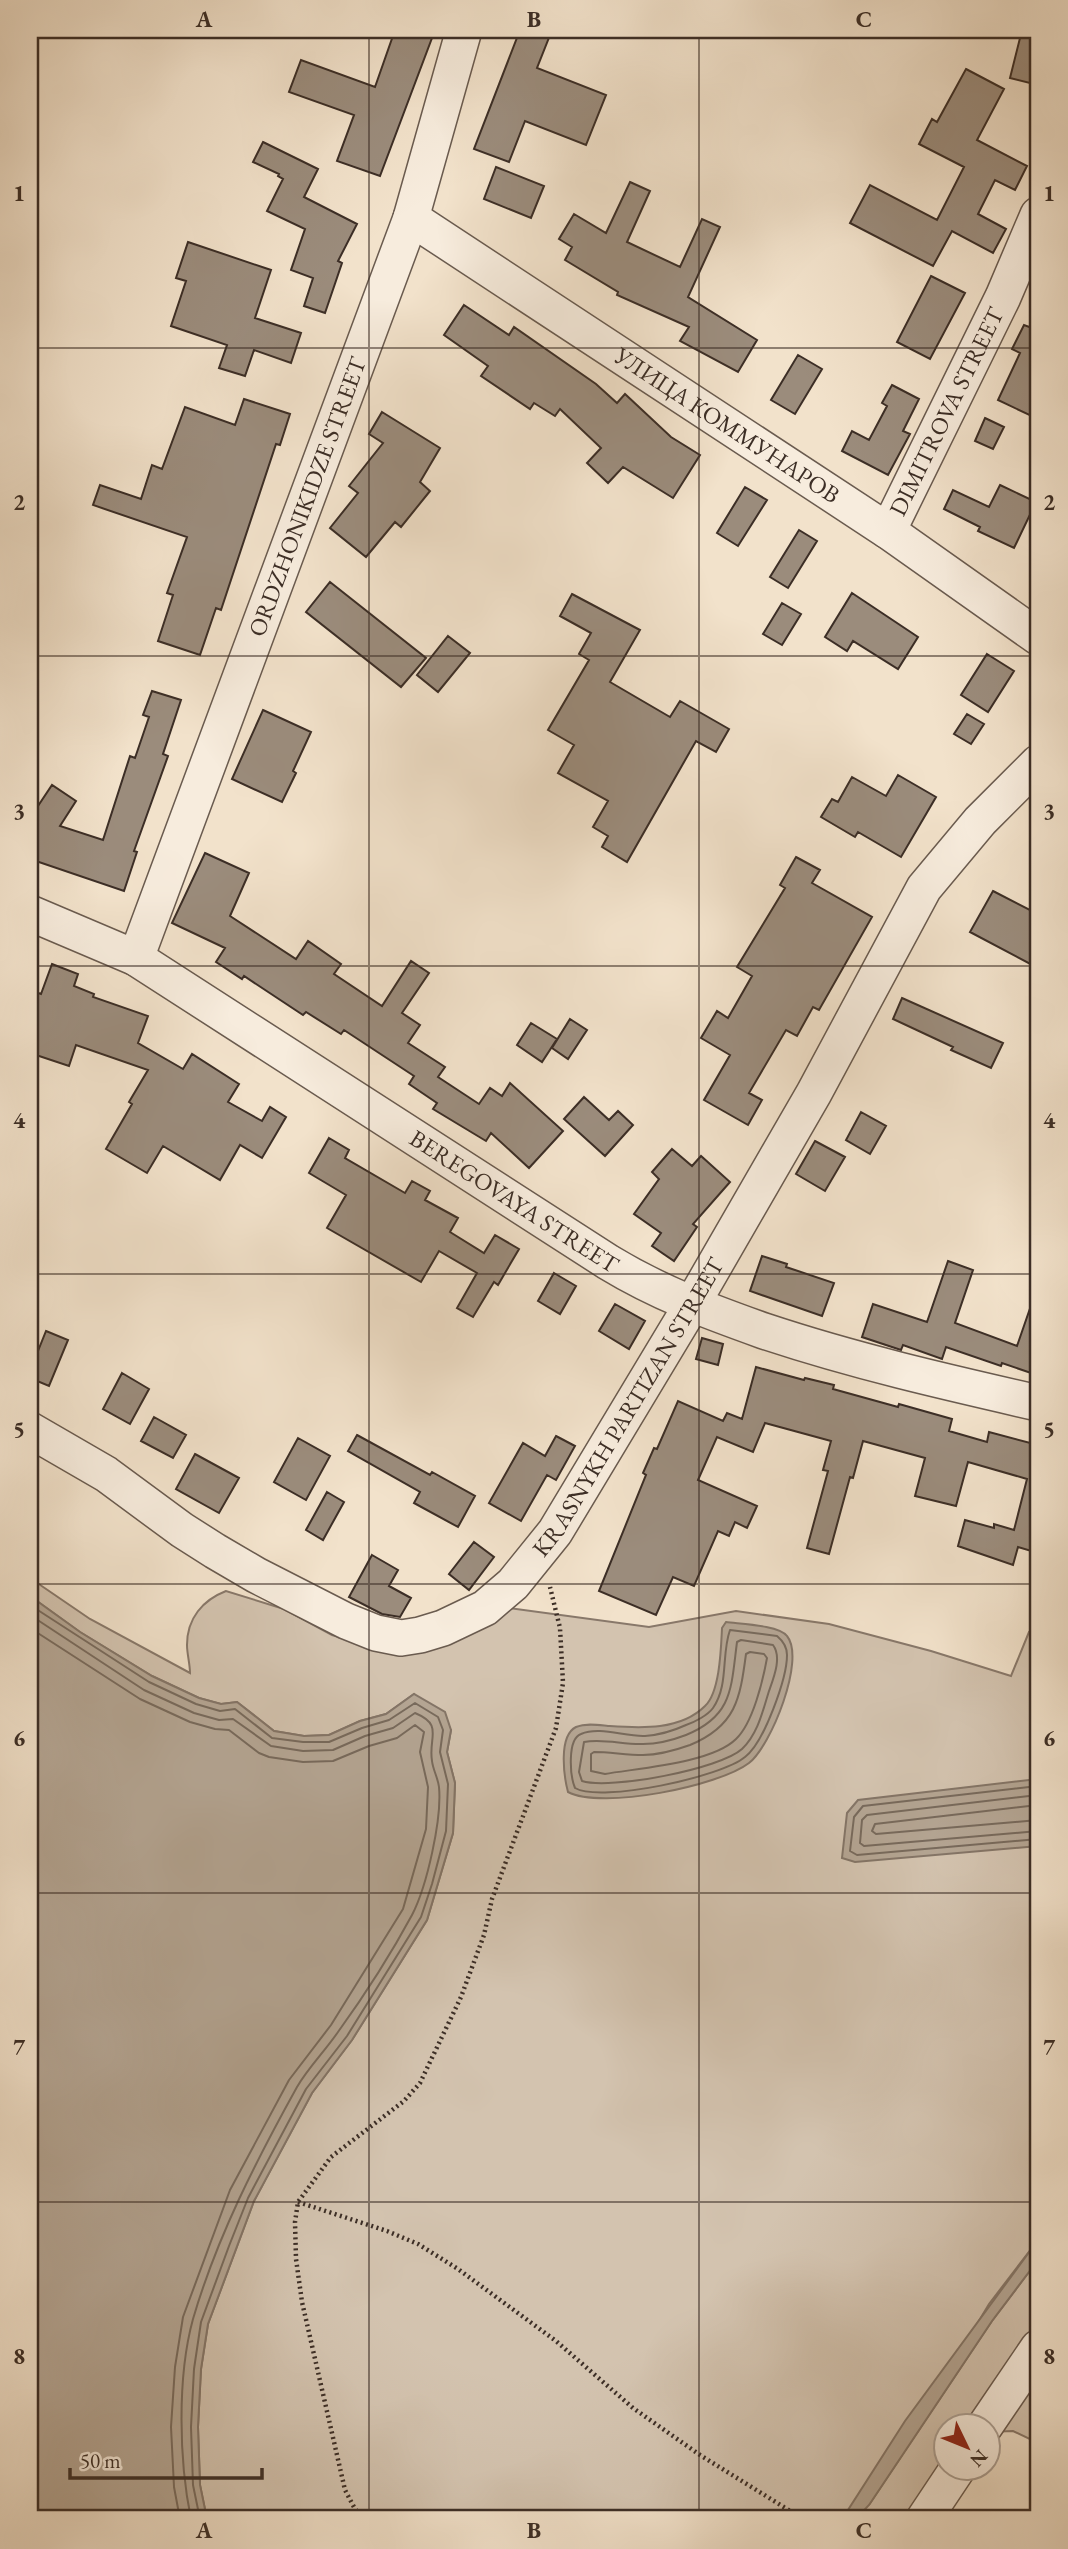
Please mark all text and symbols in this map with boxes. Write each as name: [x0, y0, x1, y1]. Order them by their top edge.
text: A: [195, 4, 213, 34]
text: B: [527, 4, 541, 34]
text: C: [856, 4, 872, 34]
text: 1: [13, 178, 25, 208]
text: 1: [1043, 178, 1055, 208]
street label: DIMITROVA STREET: [882, 301, 1011, 521]
street label: УЛИЦА КОММУНАРОВ: [608, 339, 846, 510]
street label: ORDZHONIKIDZE STREET: [241, 352, 373, 641]
text: 2: [13, 487, 25, 517]
text: 2: [1043, 487, 1055, 517]
text: 3: [13, 796, 25, 826]
text: 3: [1043, 796, 1055, 826]
text: 4: [13, 1105, 26, 1135]
text: 4: [1043, 1105, 1056, 1135]
street label: BEREGOVAYA STREET: [404, 1122, 625, 1280]
street label: KRASNYKH PARTIZAN STREET: [525, 1251, 731, 1563]
text: 5: [13, 1414, 25, 1444]
text: 5: [1043, 1414, 1055, 1444]
text: 6: [13, 1723, 25, 1753]
text: 6: [1043, 1723, 1055, 1753]
text: 7: [13, 2032, 26, 2062]
text: 7: [1043, 2032, 1056, 2062]
text: 8: [13, 2341, 25, 2371]
text: 8: [1043, 2341, 1055, 2371]
north arrow: [932, 2412, 1002, 2482]
scale bar: [70, 2437, 262, 2481]
text: N: [964, 2444, 993, 2473]
text: 50 m: [80, 2447, 121, 2474]
text: A: [195, 2515, 213, 2545]
text: B: [527, 2515, 541, 2545]
text: C: [856, 2515, 872, 2545]

